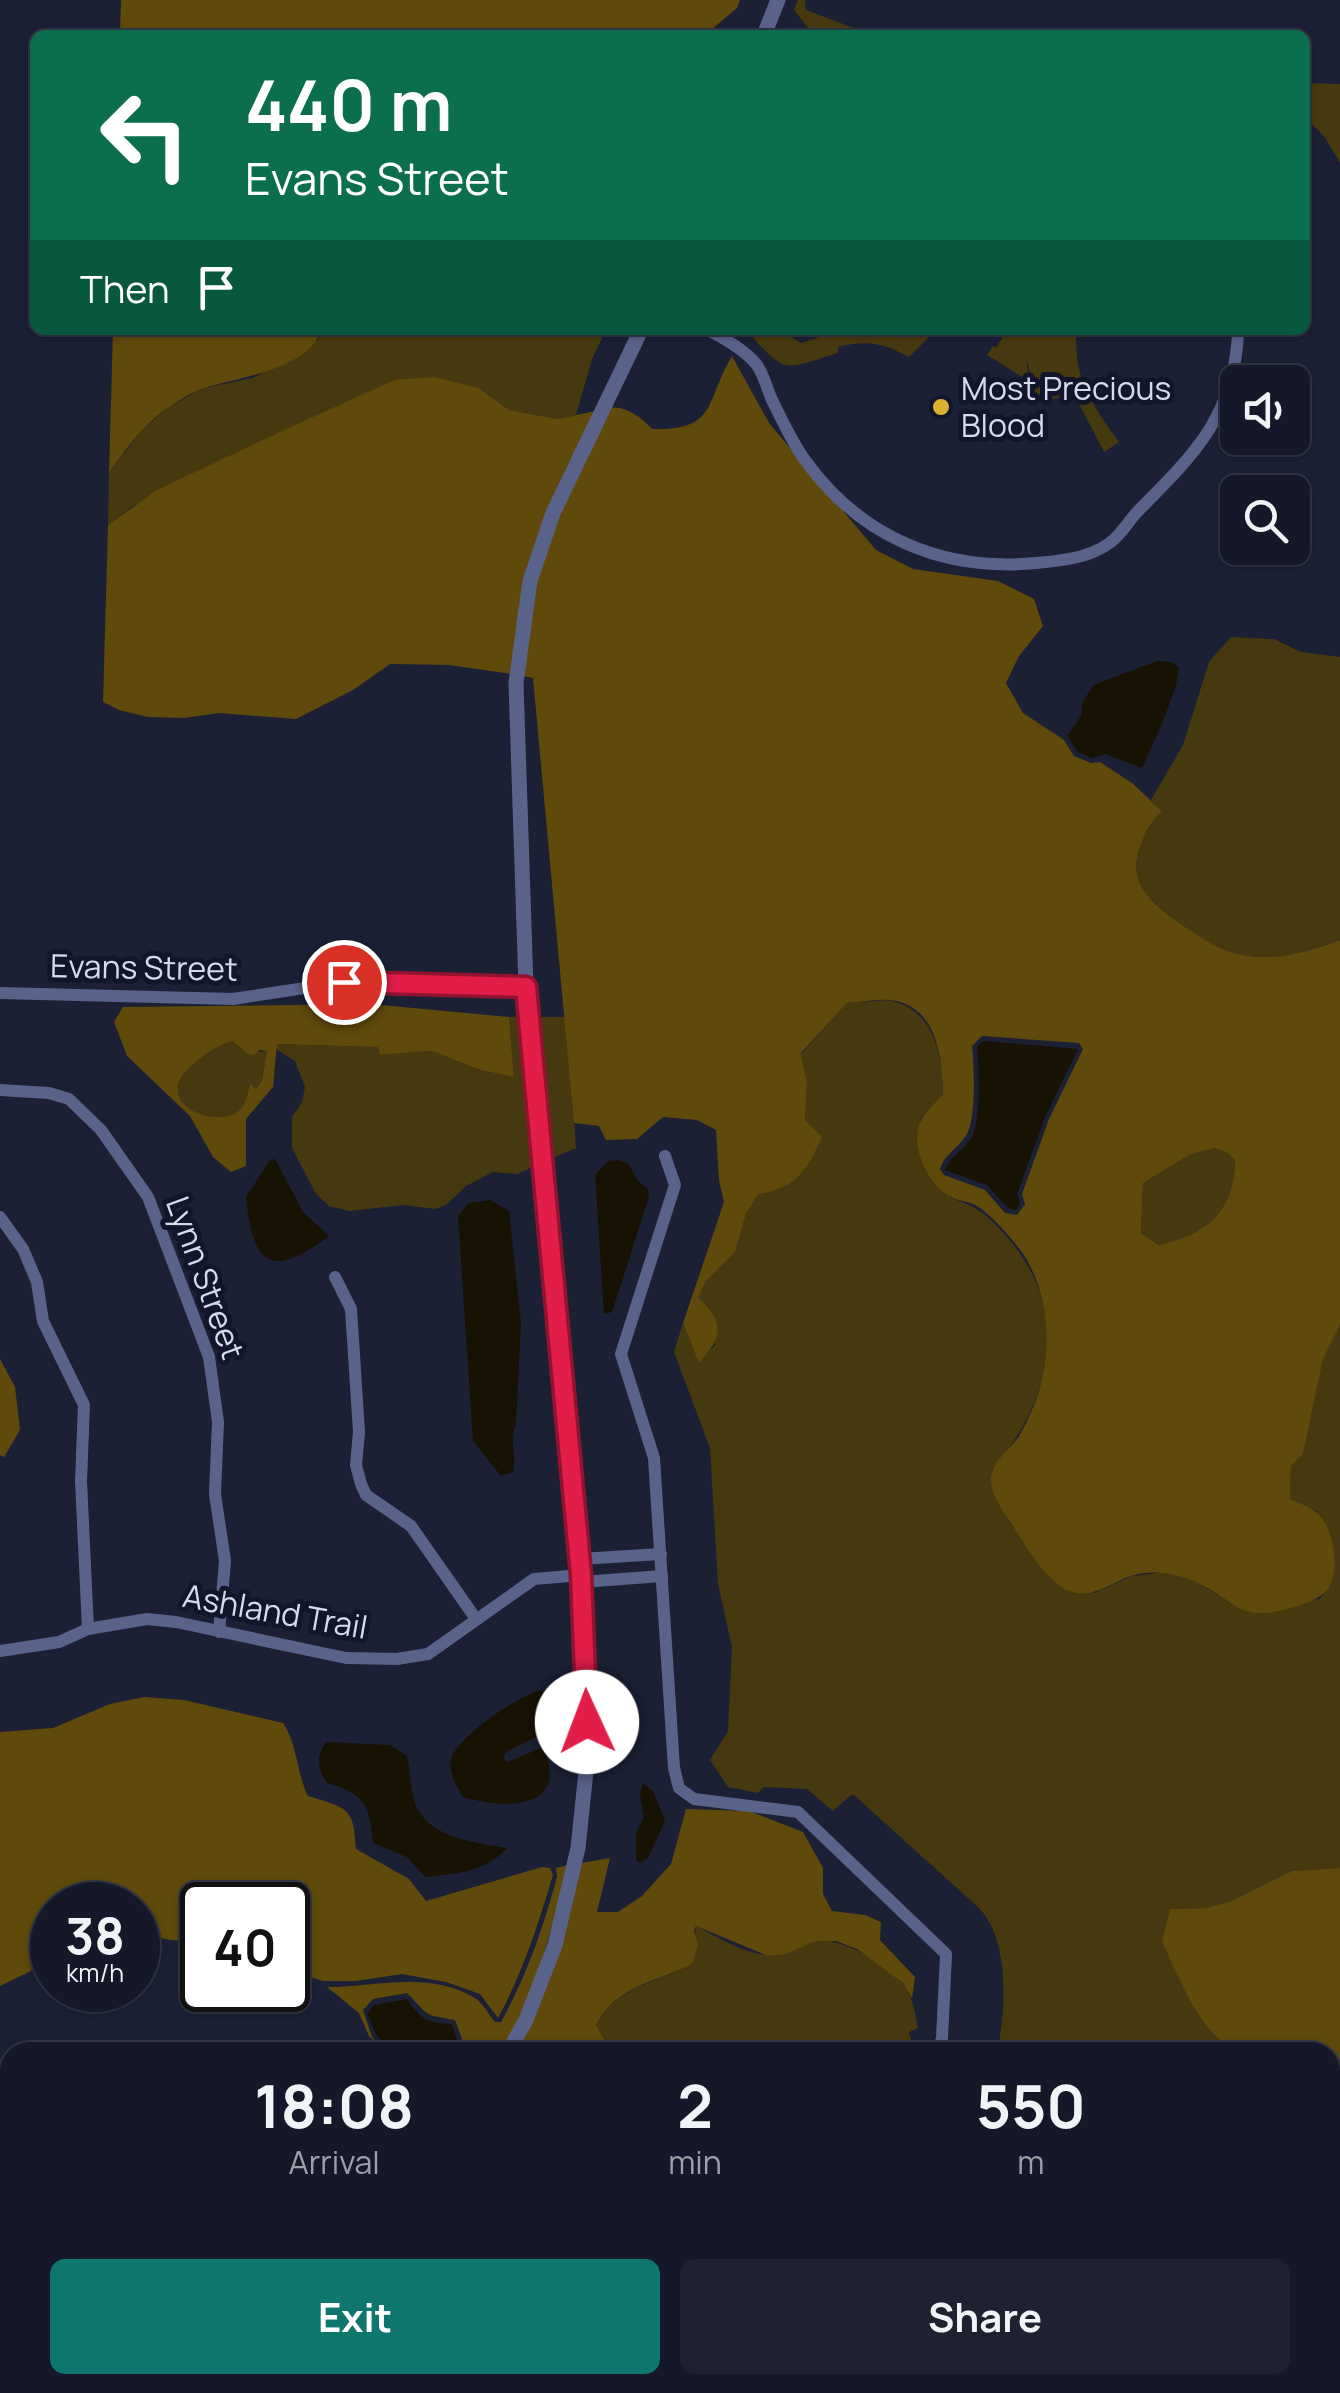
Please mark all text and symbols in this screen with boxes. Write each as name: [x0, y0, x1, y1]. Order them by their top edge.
text: 440 m: [245, 56, 452, 152]
icon: left: [80, 70, 210, 200]
text: Evans Street: [245, 147, 509, 209]
icon: arrive: [189, 260, 244, 315]
text: Then: [80, 262, 169, 314]
map controls: [1220, 365, 1310, 565]
button: sound: [1220, 365, 1310, 455]
place label: Most Precious Blood: [961, 366, 1171, 447]
marker: Most Precious Blood: [930, 396, 952, 418]
button: search: [1220, 475, 1310, 565]
pin: [302, 940, 387, 1025]
street label: Evans Street: [50, 943, 238, 991]
icon: arrive: [317, 955, 372, 1010]
street label: Lynn Street: [156, 1190, 256, 1365]
street label: Ashland Trail: [179, 1573, 371, 1649]
position arrow: [535, 1670, 639, 1774]
speed limit sign: 40: [180, 1882, 310, 2012]
text: 38: [65, 1901, 125, 1969]
text: km/h: [66, 1955, 124, 1990]
text: 18:08: [254, 2064, 414, 2146]
text: 2: [677, 2064, 713, 2146]
text: 550: [976, 2064, 1086, 2146]
text: Arrival: [288, 2140, 380, 2184]
text: min: [668, 2140, 722, 2184]
text: m: [1017, 2140, 1044, 2184]
button: Exit: [50, 2259, 660, 2374]
button: Share: [680, 2259, 1290, 2374]

